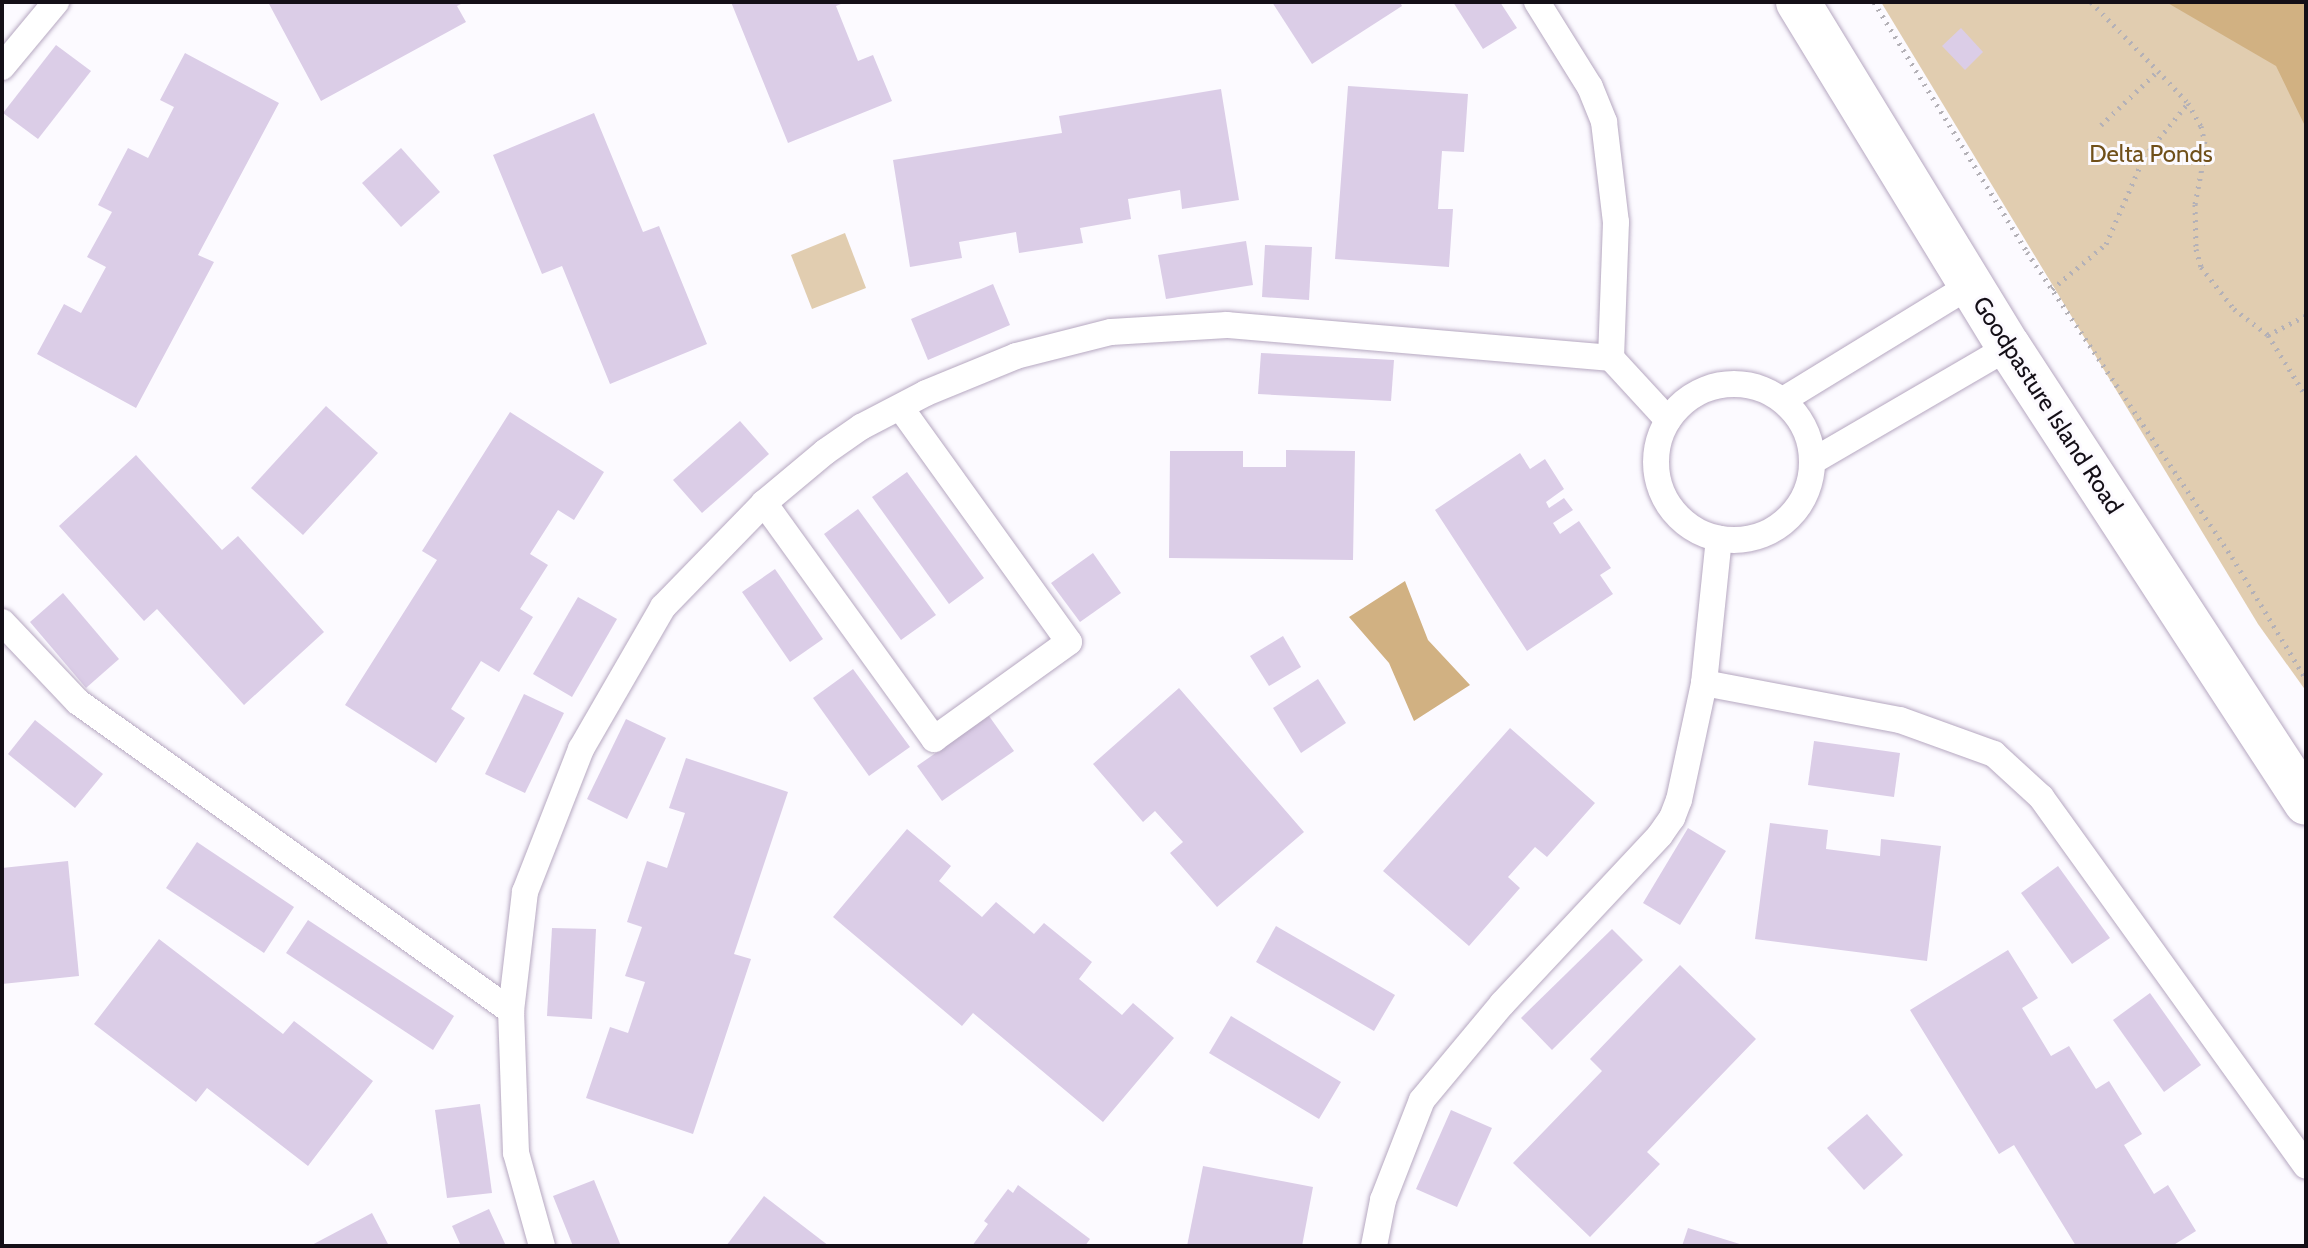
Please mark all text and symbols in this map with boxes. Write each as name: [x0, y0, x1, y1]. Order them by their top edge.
park label: Delta Ponds: [2089, 140, 2213, 168]
street label: Goodpasture Island Road: [1967, 291, 2129, 519]

